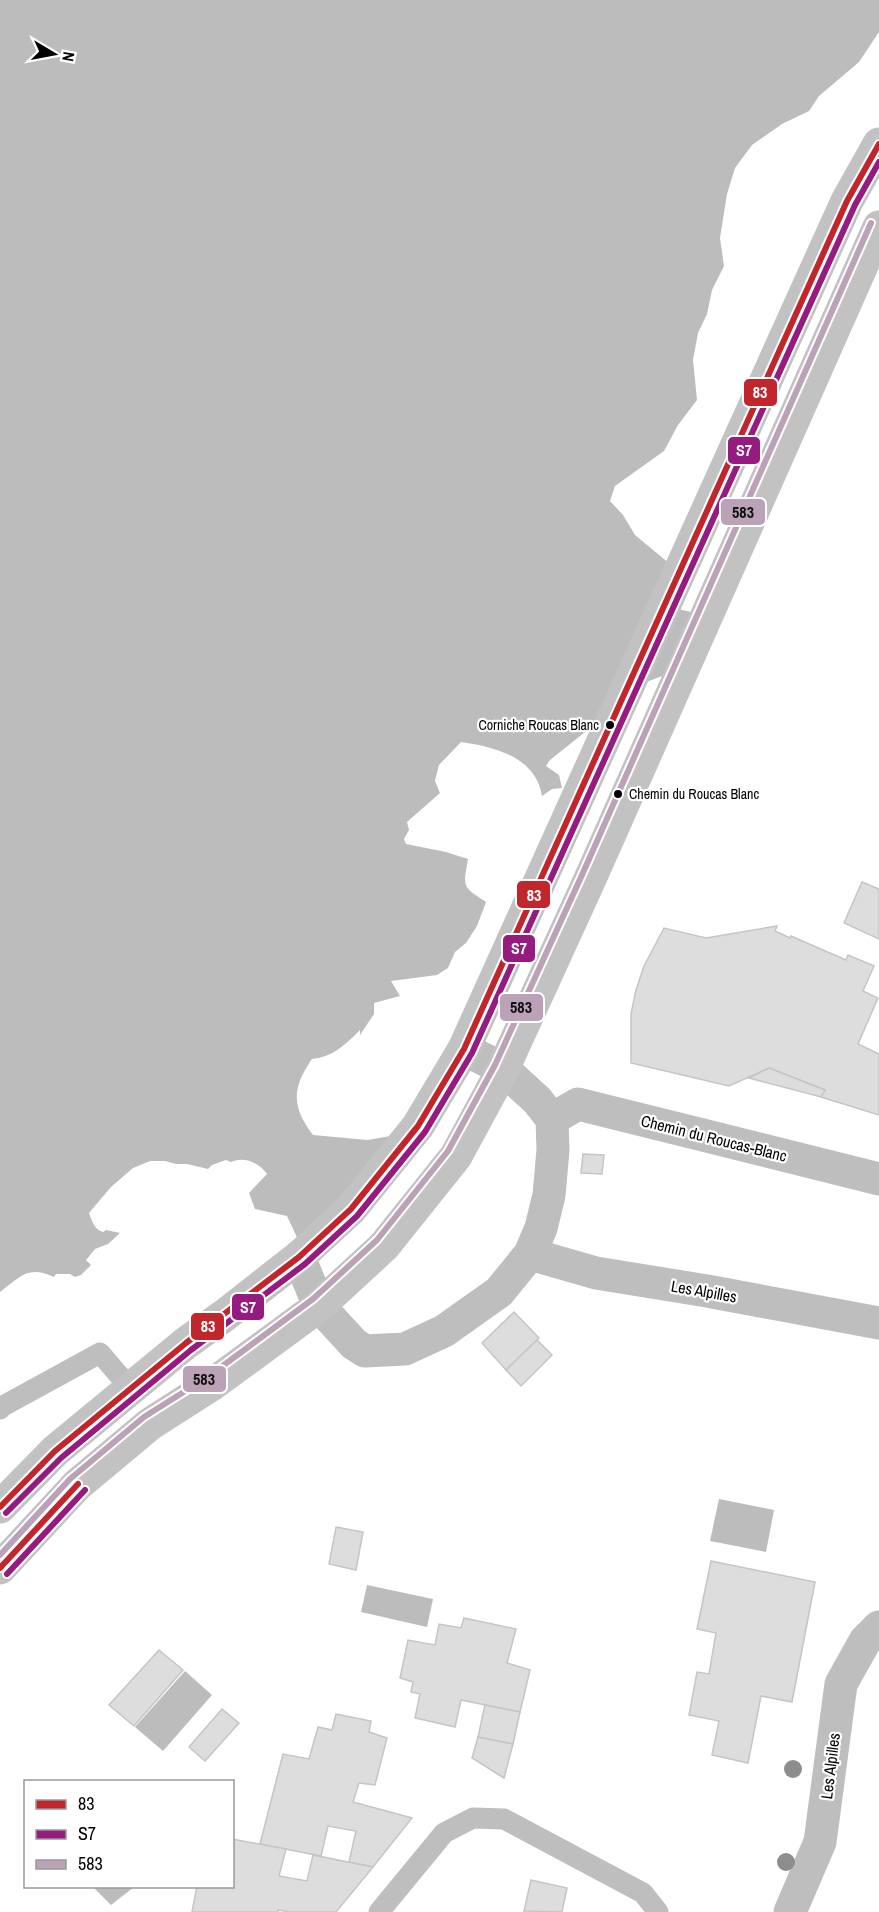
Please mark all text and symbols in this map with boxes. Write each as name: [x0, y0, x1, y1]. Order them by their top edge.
north arrow: [24, 24, 84, 84]
text: N: [57, 50, 80, 63]
line badge: 83: [743, 378, 778, 407]
text: 83: [753, 381, 767, 403]
line badge: S7: [727, 436, 761, 465]
text: S7: [736, 439, 752, 461]
line badge: 583: [720, 498, 766, 526]
text: 583: [732, 501, 754, 523]
place label: Corniche Roucas Blanc: [478, 716, 599, 734]
marker: Corniche Roucas Blanc: [604, 719, 616, 731]
place label: Chemin du Roucas Blanc: [629, 785, 759, 803]
marker: Chemin du Roucas Blanc: [612, 788, 624, 800]
line badge: 83: [516, 880, 551, 909]
text: 83: [527, 884, 541, 906]
line badge: S7: [502, 934, 536, 963]
text: S7: [511, 937, 527, 959]
line badge: 583: [499, 993, 544, 1022]
text: 583: [510, 996, 532, 1018]
street label: Chemin du Roucas-Blanc: [639, 1109, 790, 1167]
street label: Les Alpilles: [669, 1274, 739, 1308]
line badge: S7: [231, 1293, 265, 1321]
text: S7: [240, 1296, 256, 1318]
line badge: 83: [190, 1312, 225, 1341]
text: 83: [201, 1315, 215, 1337]
line badge: 583: [182, 1365, 227, 1393]
text: 583: [193, 1368, 215, 1390]
street label: Les Alpilles: [815, 1732, 845, 1800]
legend: [24, 1780, 234, 1888]
text: 83: [78, 1791, 94, 1816]
text: S7: [78, 1821, 96, 1846]
text: 583: [78, 1851, 103, 1876]

